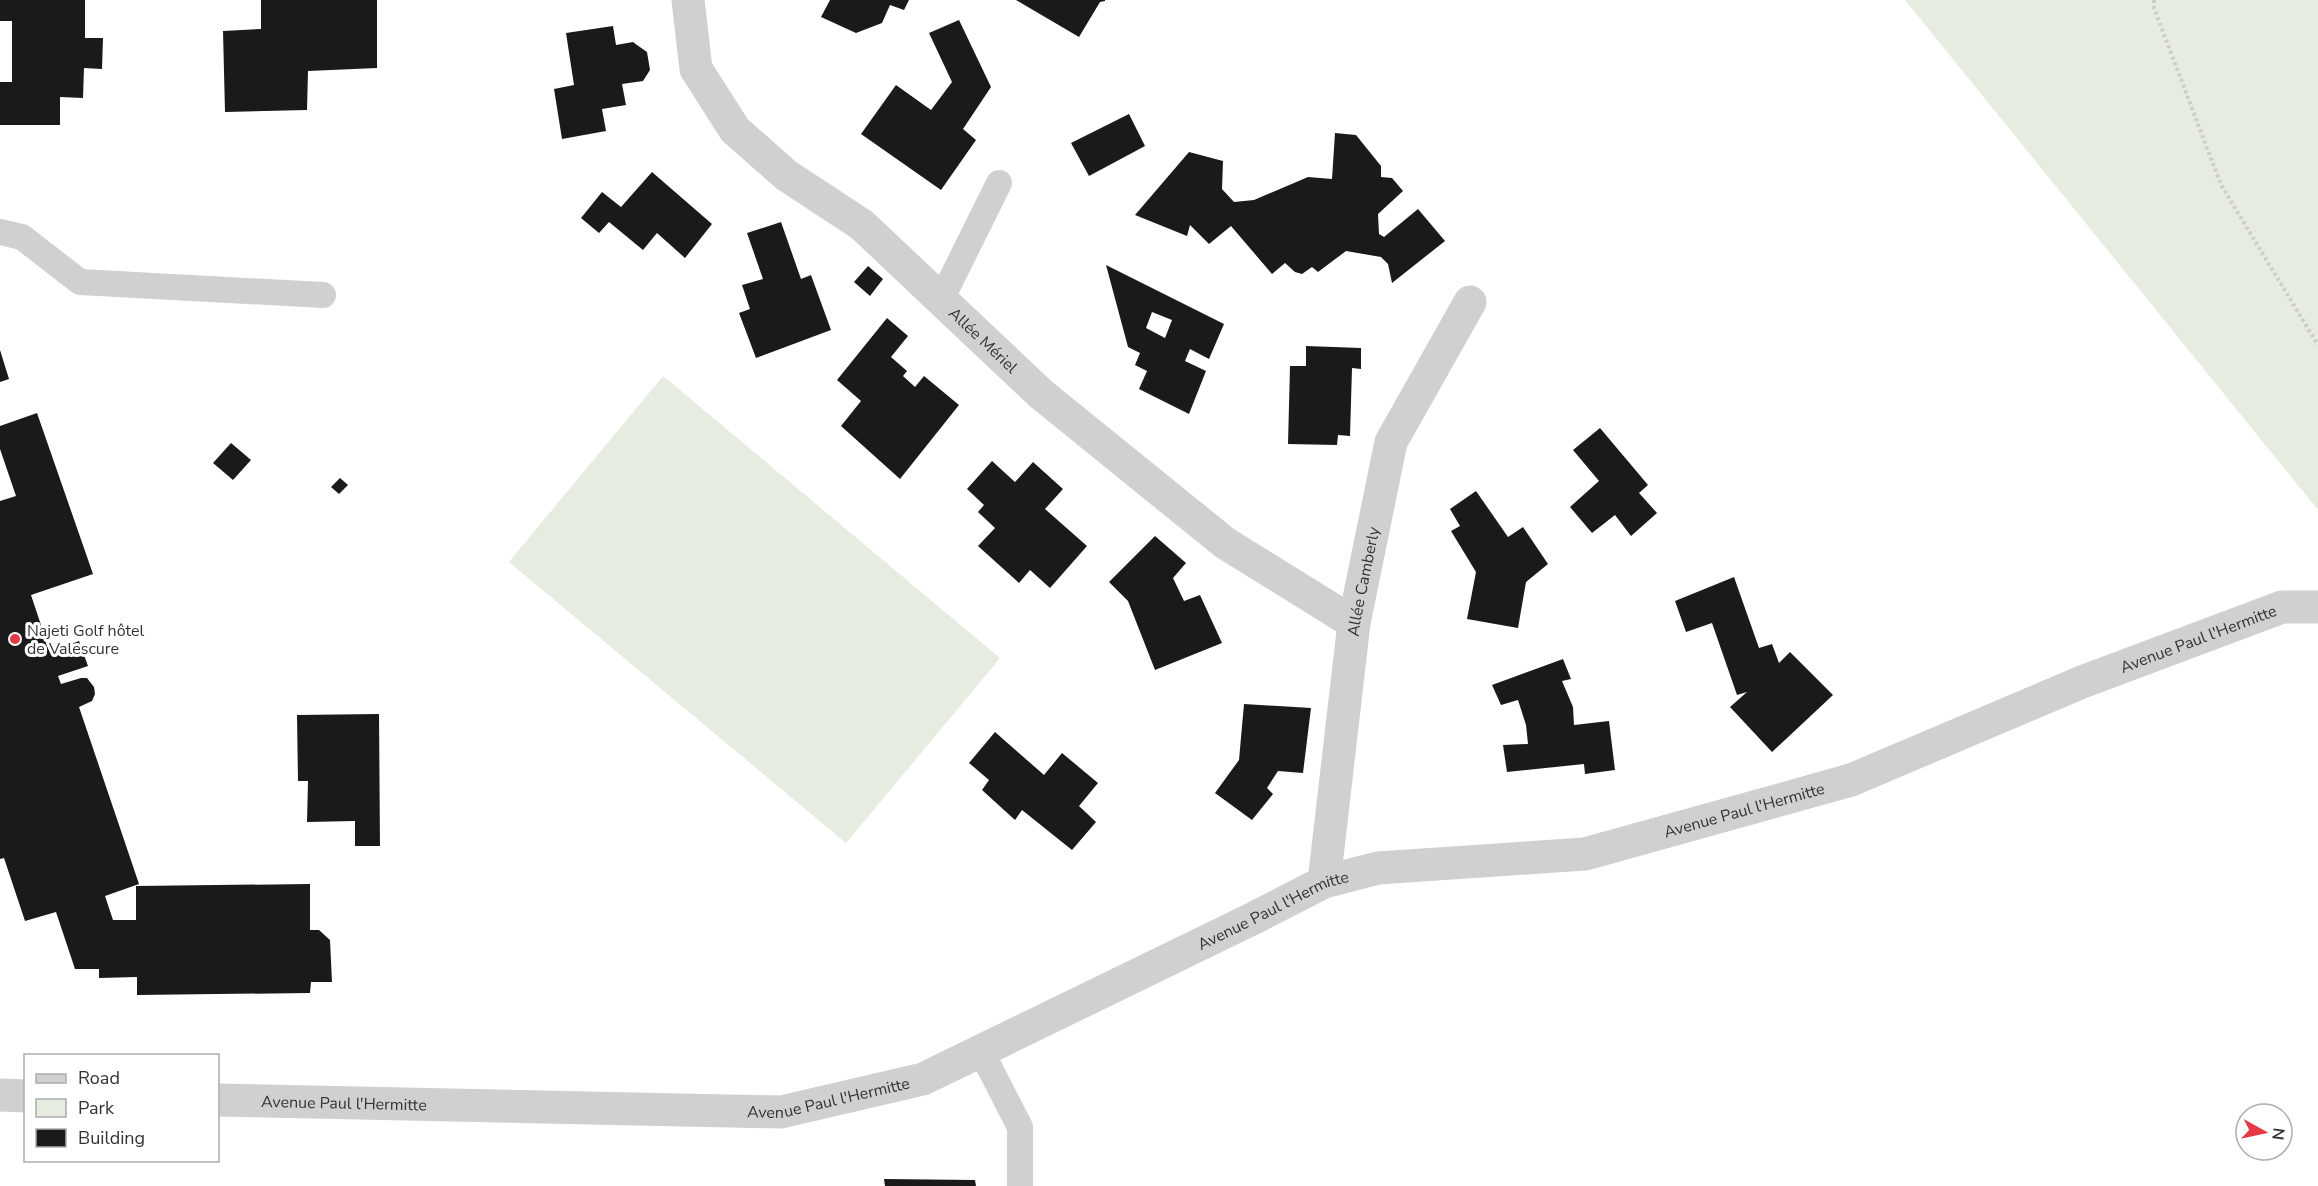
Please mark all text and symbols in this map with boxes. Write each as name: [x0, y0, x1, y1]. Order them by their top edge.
street label: Allée Mériel: [944, 303, 1022, 379]
street label: Allée Camberly: [1343, 524, 1386, 638]
street label: Avenue Paul l'Hermitte: [2117, 600, 2280, 679]
place label: Najeti Golf hôtel de Valescure: [27, 620, 145, 660]
marker: Najeti Golf hôtel de Valescure: [8, 632, 22, 646]
street label: Avenue Paul l'Hermitte: [1661, 778, 1827, 844]
street label: Avenue Paul l'Hermitte: [1194, 866, 1351, 956]
legend: [24, 1054, 219, 1162]
text: Road: [78, 1066, 120, 1090]
street label: Avenue Paul l'Hermitte: [747, 1072, 912, 1124]
street label: Avenue Paul l'Hermitte: [261, 1091, 427, 1116]
text: Park: [78, 1096, 115, 1120]
north arrow: [2234, 1102, 2294, 1162]
text: Building: [78, 1126, 145, 1150]
text: N: [2266, 1126, 2290, 1141]

